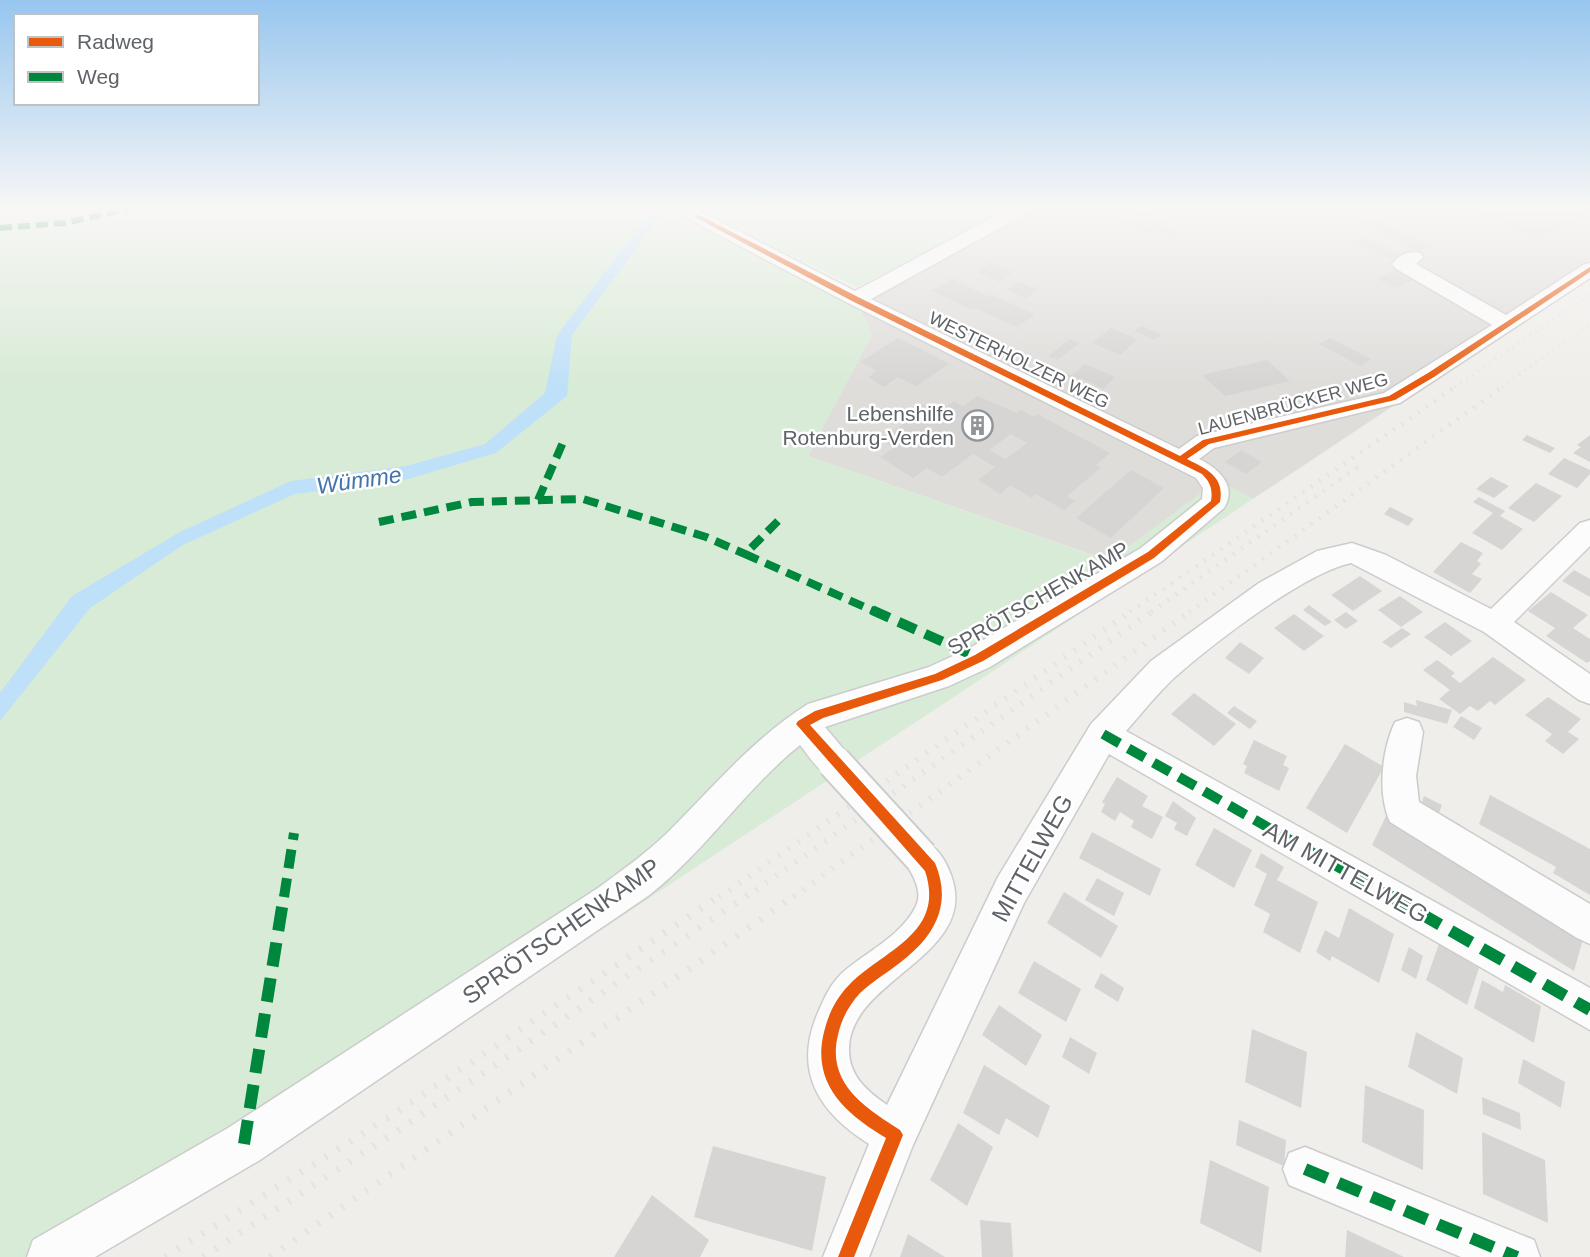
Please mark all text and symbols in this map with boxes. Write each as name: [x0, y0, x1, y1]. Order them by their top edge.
legend: [14, 14, 259, 105]
text: Radweg: [77, 30, 154, 53]
text: Weg: [77, 65, 120, 88]
street label: WESTERHOLZER WEG: [926, 308, 1112, 412]
street label: LAUENBRÜCKER WEG: [1196, 369, 1390, 439]
place label: Lebenshilfe Rotenburg-Verden: [782, 402, 954, 449]
building icon: Lebenshilfe Rotenburg-Verden: [960, 408, 994, 442]
water label: Wümme: [315, 461, 403, 499]
street label: SPRÖTSCHENKAMP: [943, 537, 1133, 659]
street label: MITTELWEG: [986, 790, 1078, 926]
street label: AM MITTELWEG: [1259, 816, 1433, 928]
street label: SPRÖTSCHENKAMP: [457, 853, 665, 1009]

